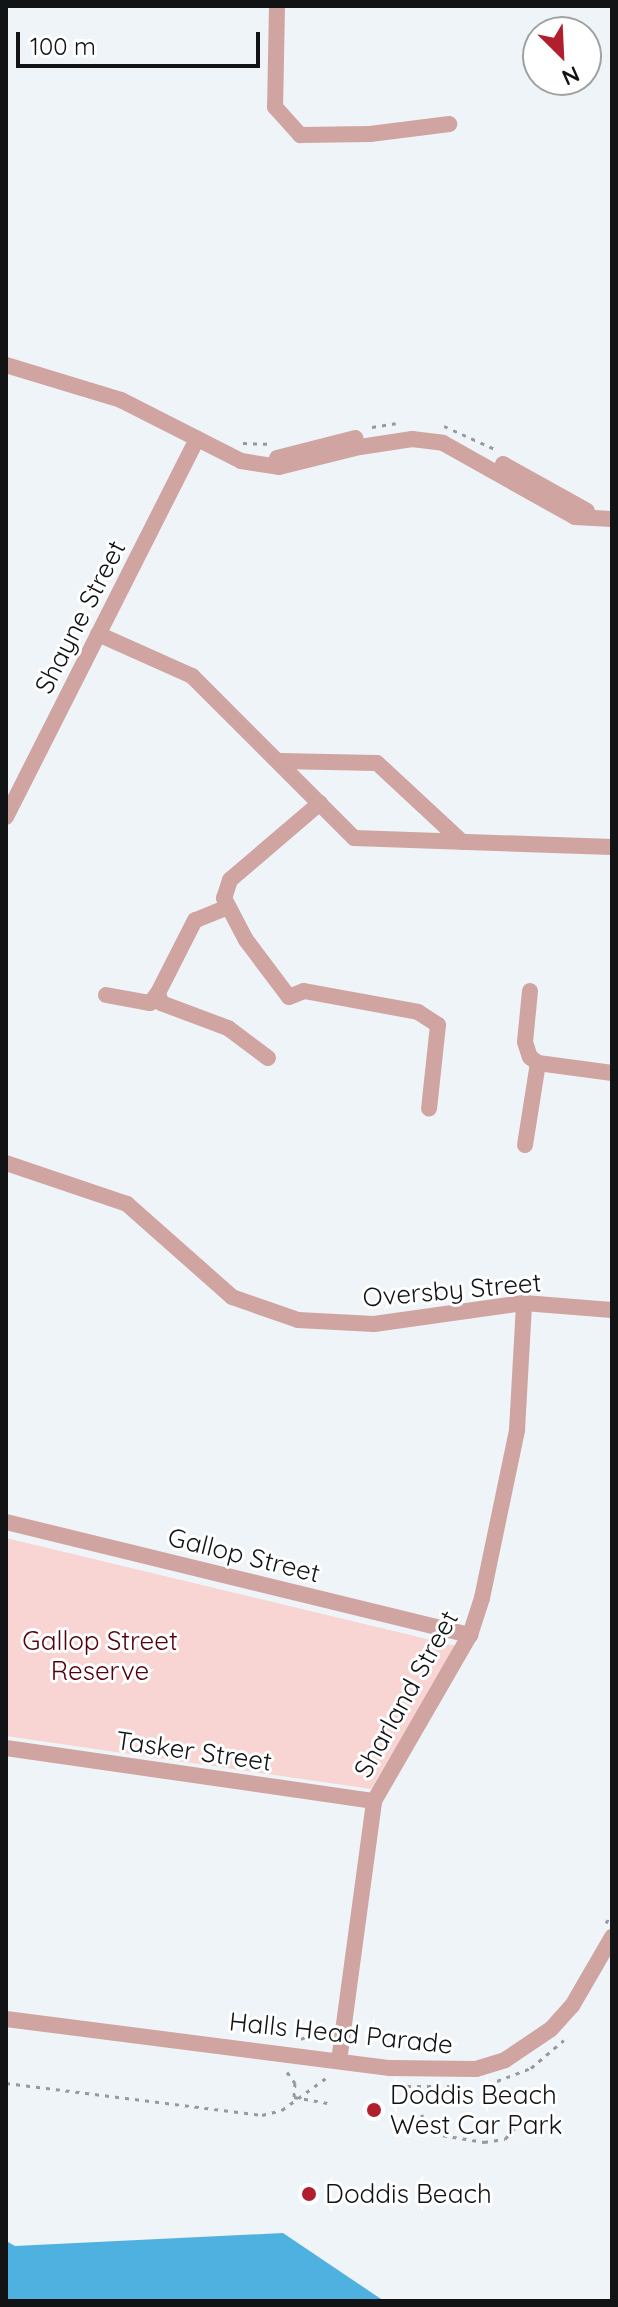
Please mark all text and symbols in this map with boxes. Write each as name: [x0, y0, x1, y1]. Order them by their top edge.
scale bar: [20, 16, 264, 66]
north arrow: [522, 16, 602, 96]
text: 100 m: [30, 31, 96, 61]
text: N: [558, 60, 584, 92]
street label: Shayne Street: [28, 535, 132, 699]
street label: Oversby Street: [361, 1267, 543, 1313]
street label: Gallop Street: [165, 1521, 323, 1589]
street label: Sharland Street: [347, 1605, 465, 1783]
park label: Gallop Street Reserve: [22, 1625, 178, 1686]
street label: Tasker Street: [114, 1725, 274, 1777]
street label: Halls Head Parade: [228, 2006, 454, 2060]
place label: Doddis Beach West Car Park: [390, 2079, 562, 2140]
marker: Doddis Beach West Car Park: [365, 2101, 383, 2119]
place label: Doddis Beach: [325, 2178, 492, 2210]
marker: Doddis Beach: [300, 2185, 318, 2203]

